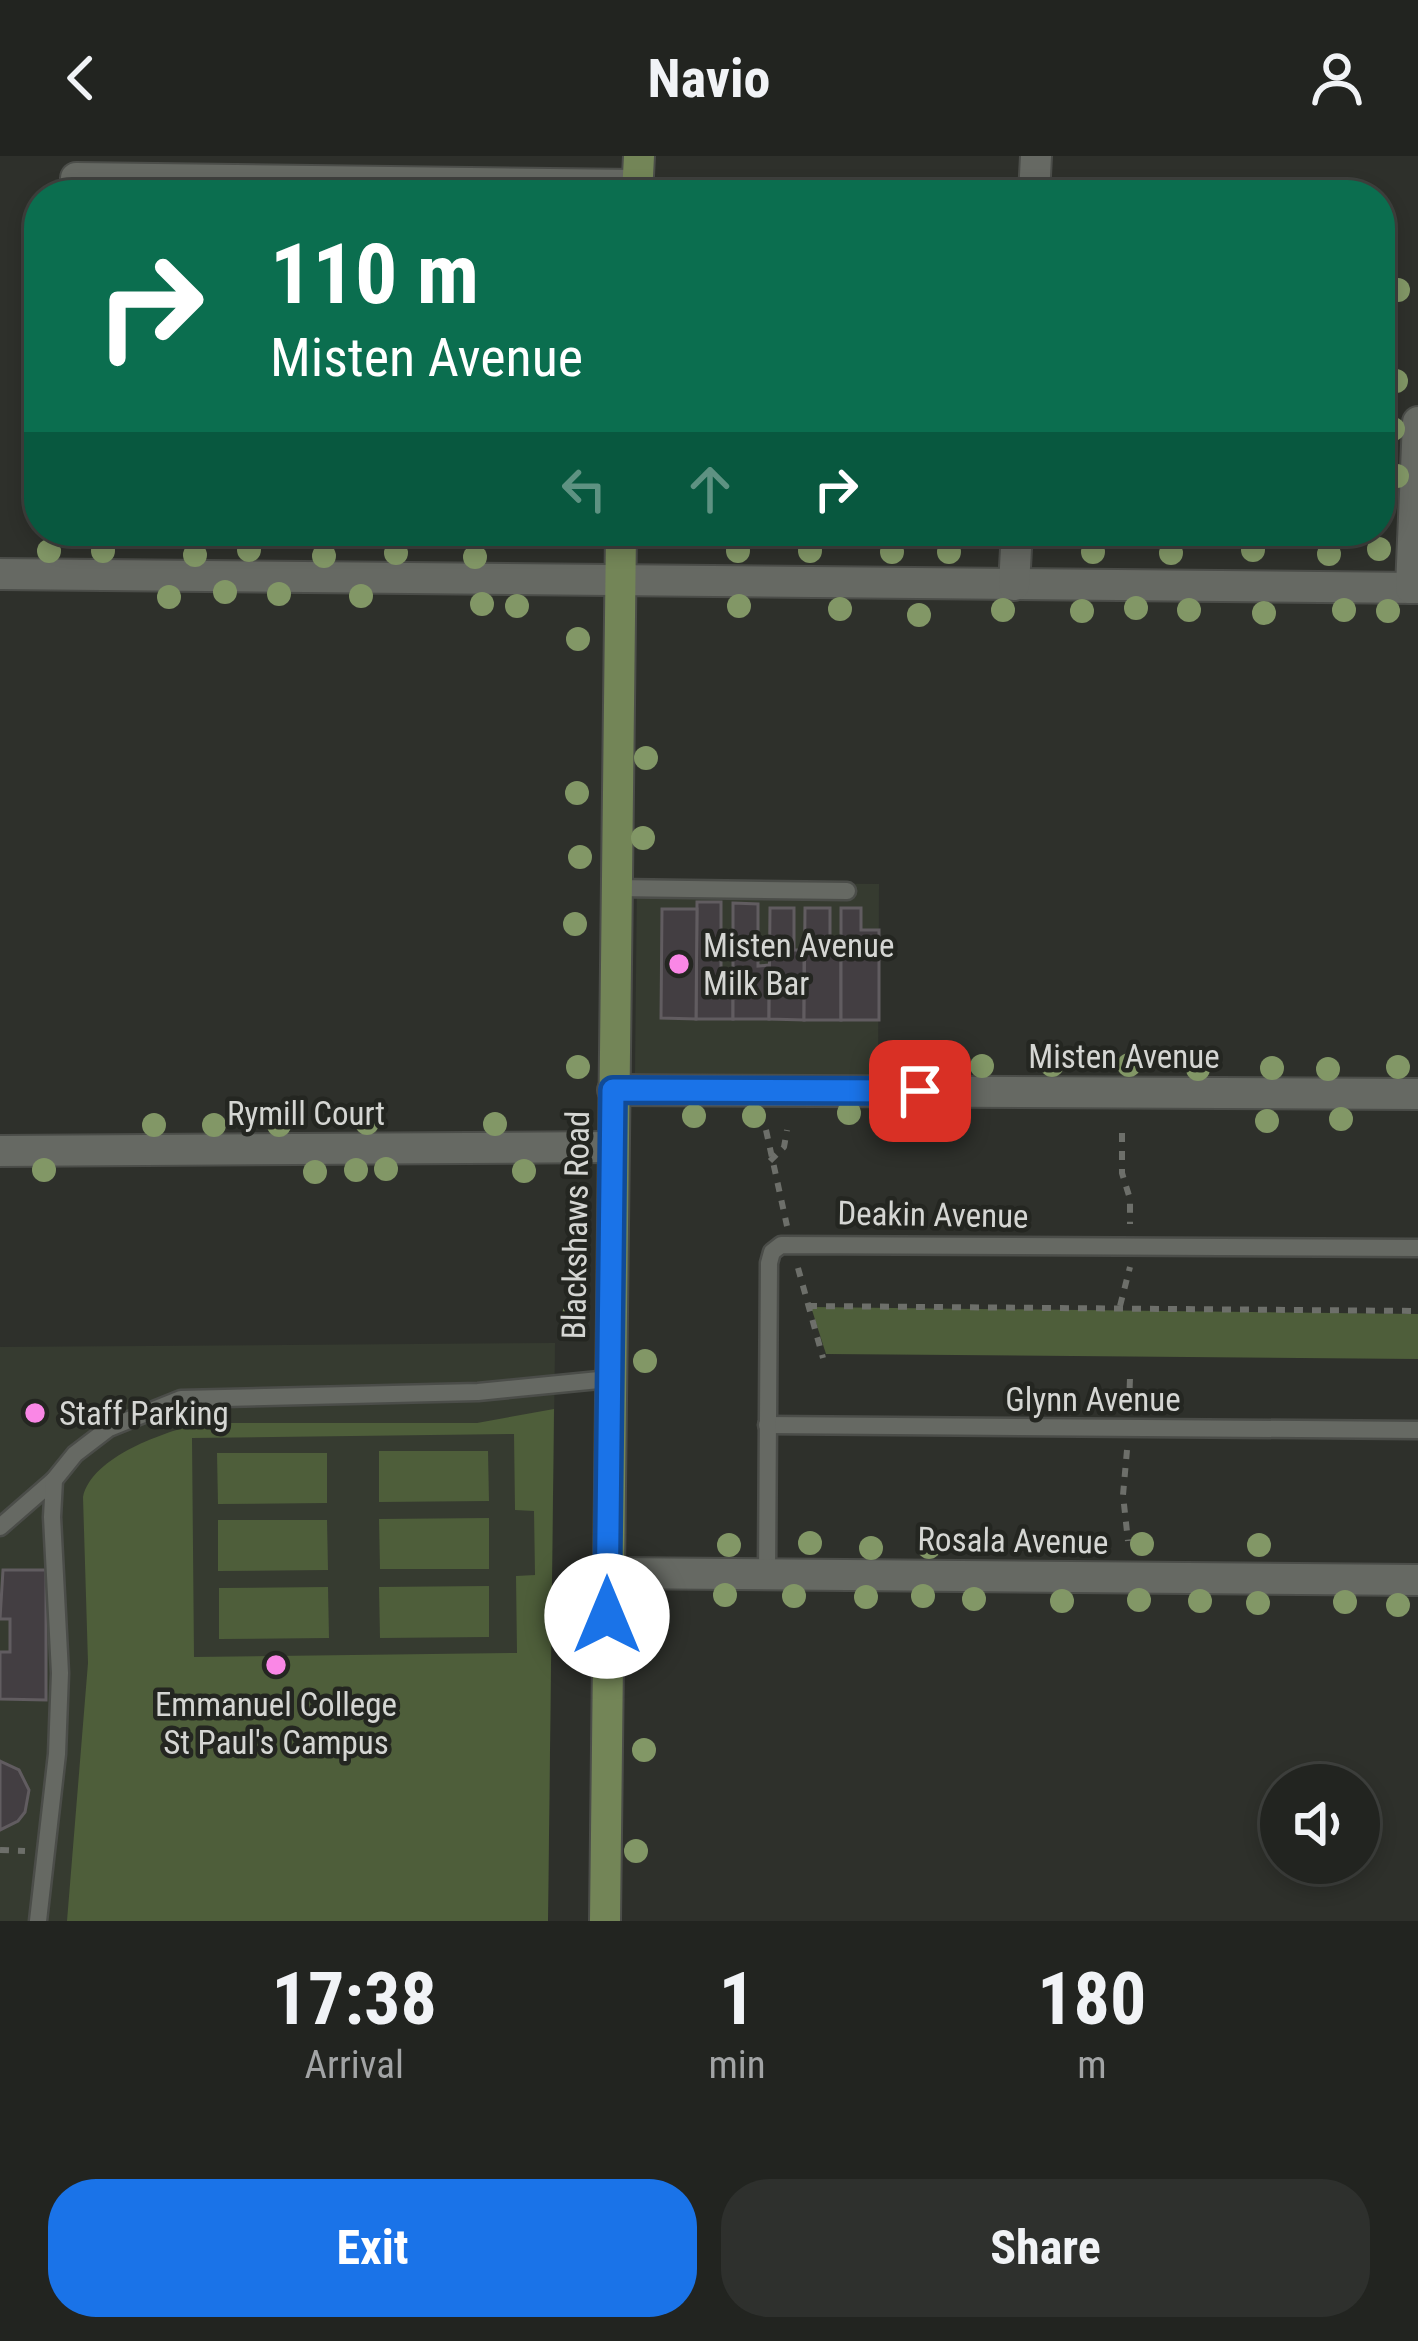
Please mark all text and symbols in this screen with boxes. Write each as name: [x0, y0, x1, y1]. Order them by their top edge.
icon: back: [48, 45, 114, 111]
icon: person: [1304, 45, 1370, 111]
text: Navio: [648, 47, 770, 110]
text: 110 m: [270, 225, 479, 324]
icon: right: [72, 228, 228, 384]
text: Misten Avenue: [270, 326, 583, 389]
icon: left: [551, 456, 617, 522]
icon: ahead: [677, 456, 743, 522]
icon: right: [803, 456, 869, 522]
place label: Misten Avenue Milk Bar: [703, 926, 894, 1003]
marker: Misten Avenue Milk Bar: [666, 951, 692, 977]
street label: Misten Avenue: [1028, 1037, 1220, 1076]
pin: [869, 1040, 971, 1142]
icon: arrive: [887, 1058, 953, 1124]
street label: Rymill Court: [227, 1094, 385, 1133]
street label: Blackshaws Road: [554, 1110, 597, 1340]
street label: Deakin Avenue: [837, 1193, 1029, 1236]
street label: Glynn Avenue: [1005, 1380, 1181, 1419]
place label: Staff Parking: [59, 1394, 229, 1433]
marker: Staff Parking: [22, 1400, 48, 1426]
street label: Rosala Avenue: [917, 1519, 1109, 1562]
position arrow: [544, 1553, 670, 1679]
marker: Emmanuel College St Paul's Campus: [263, 1652, 289, 1678]
place label: Emmanuel College St Paul's Campus: [155, 1685, 397, 1762]
map controls: [1260, 1764, 1380, 1884]
button: sound: [1260, 1764, 1380, 1884]
text: 17:38: [272, 1957, 437, 2042]
text: 1: [719, 1957, 755, 2042]
text: 180: [1037, 1957, 1146, 2042]
text: Arrival: [305, 2042, 404, 2088]
text: min: [708, 2042, 766, 2088]
text: m: [1077, 2042, 1107, 2088]
button: Exit: [48, 2179, 697, 2317]
button: Share: [721, 2179, 1370, 2317]

